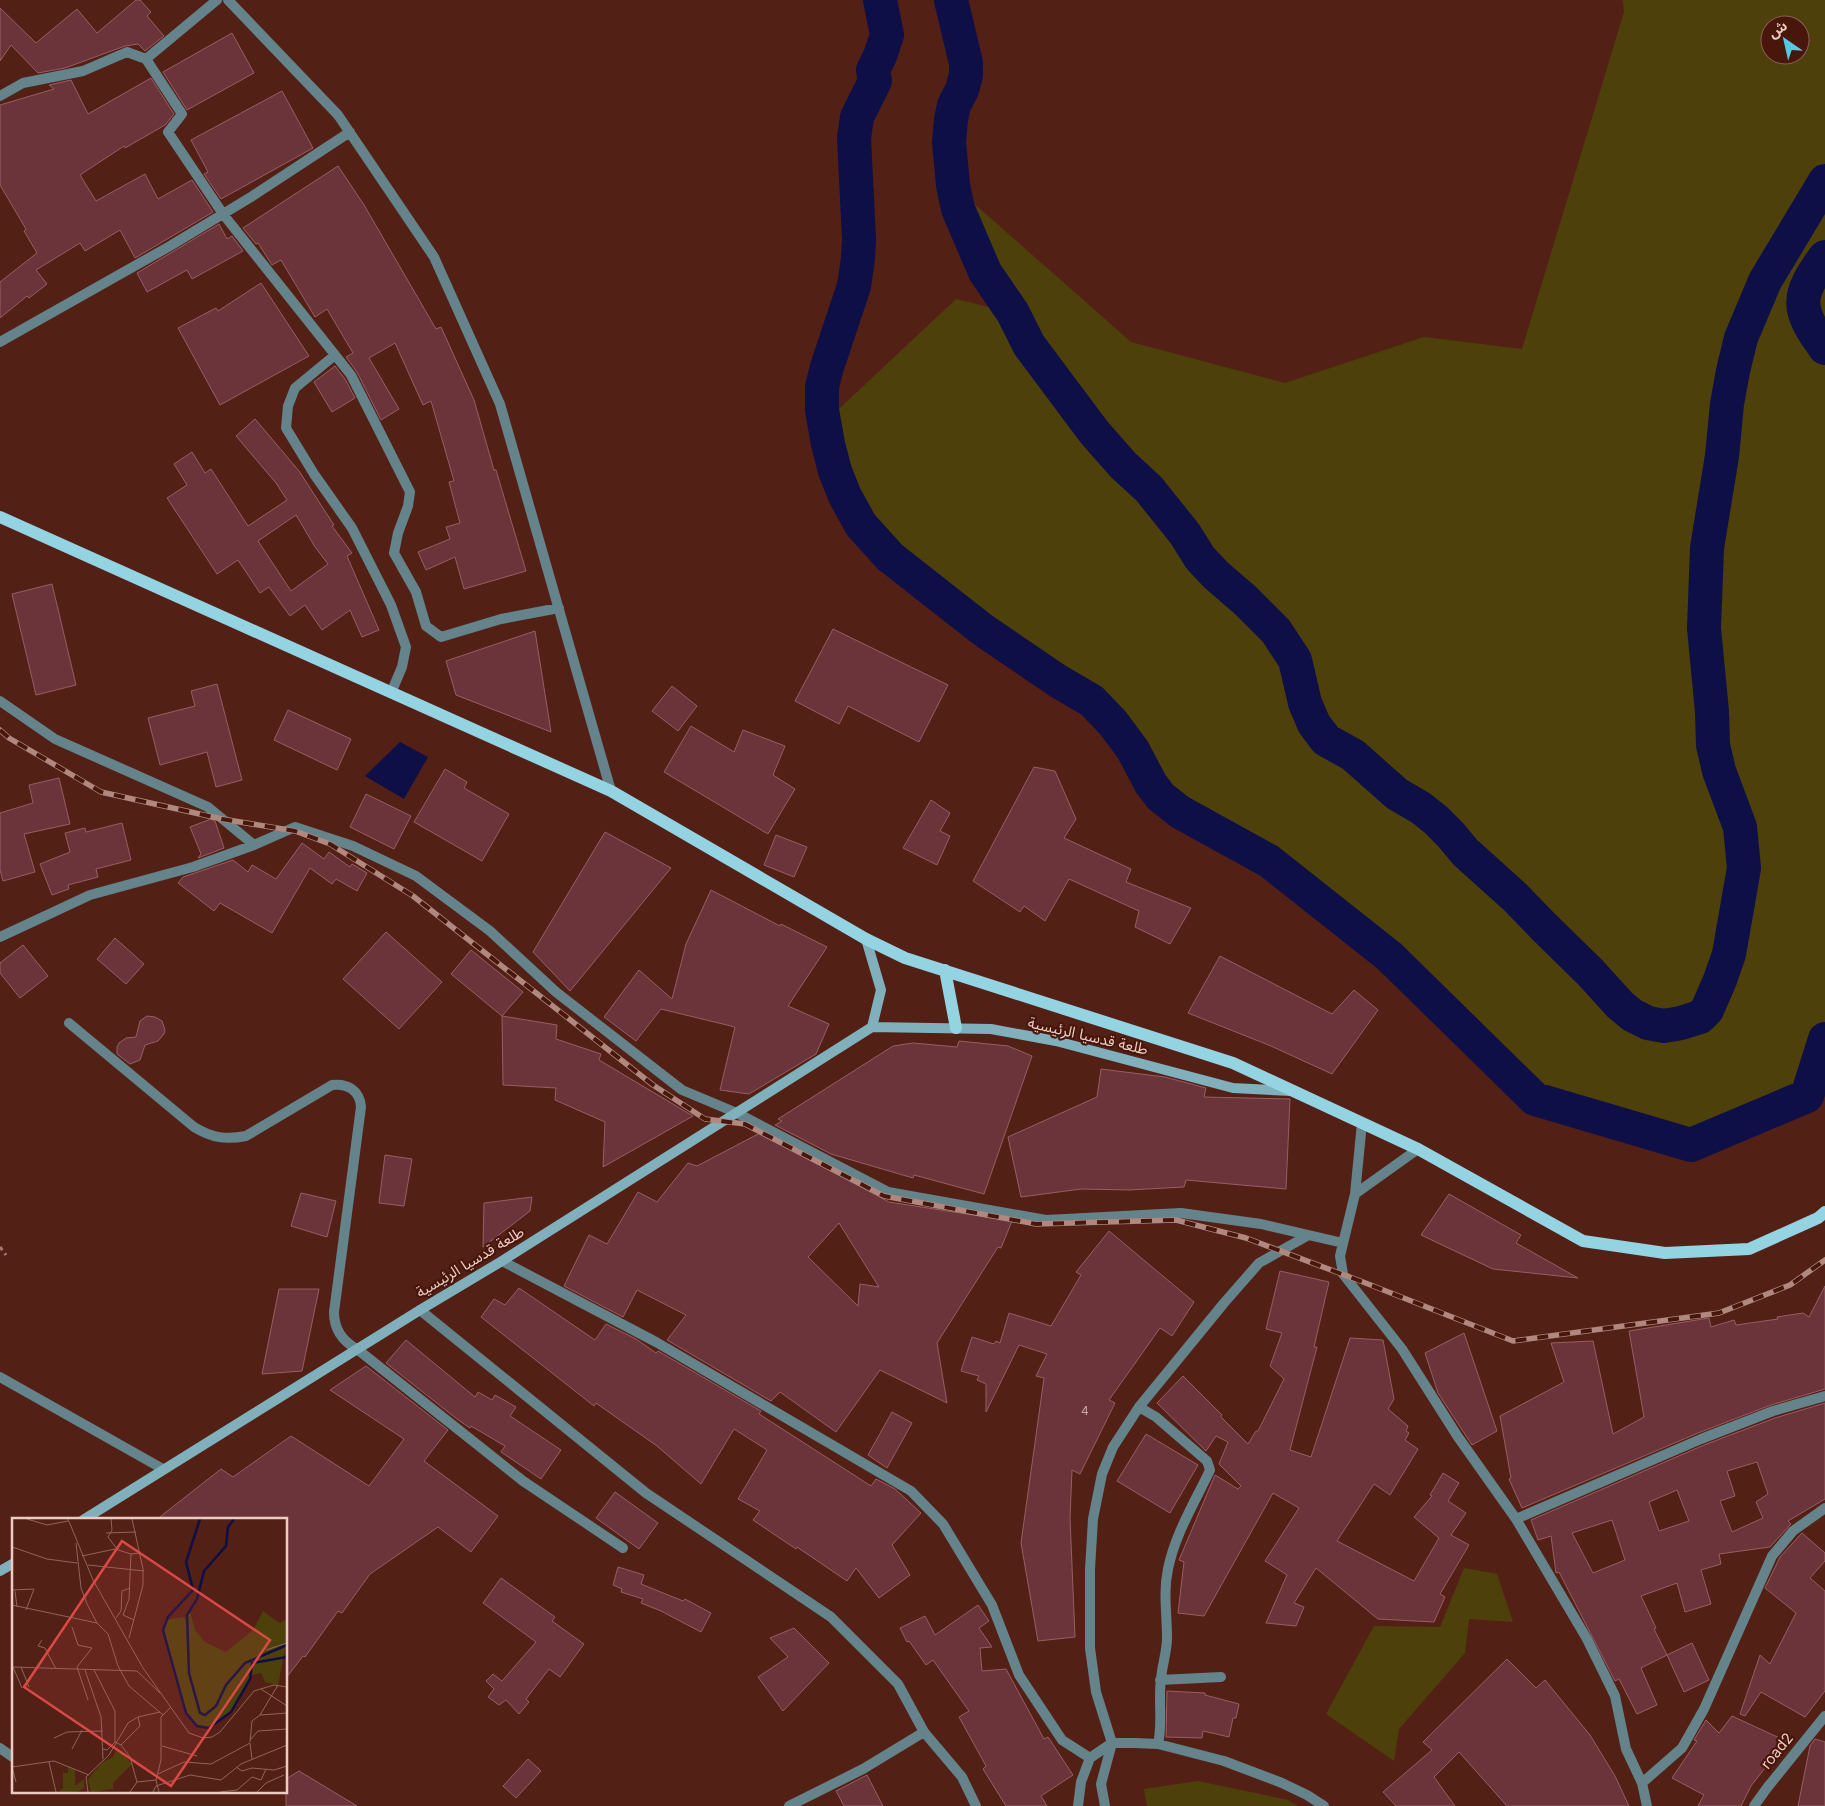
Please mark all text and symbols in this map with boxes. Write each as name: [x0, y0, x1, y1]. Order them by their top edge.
north arrow: [1760, 15, 1810, 65]
text: ش: [1765, 16, 1790, 41]
street label: طلعة قدسيا الرئيسية: [1026, 1012, 1150, 1059]
street label: طلعة قدسيا الرئيسية: [412, 1222, 527, 1301]
house number: 4: [1081, 1403, 1089, 1418]
inset map: [12, 1518, 288, 1794]
street label: road2: [1756, 1729, 1797, 1773]

